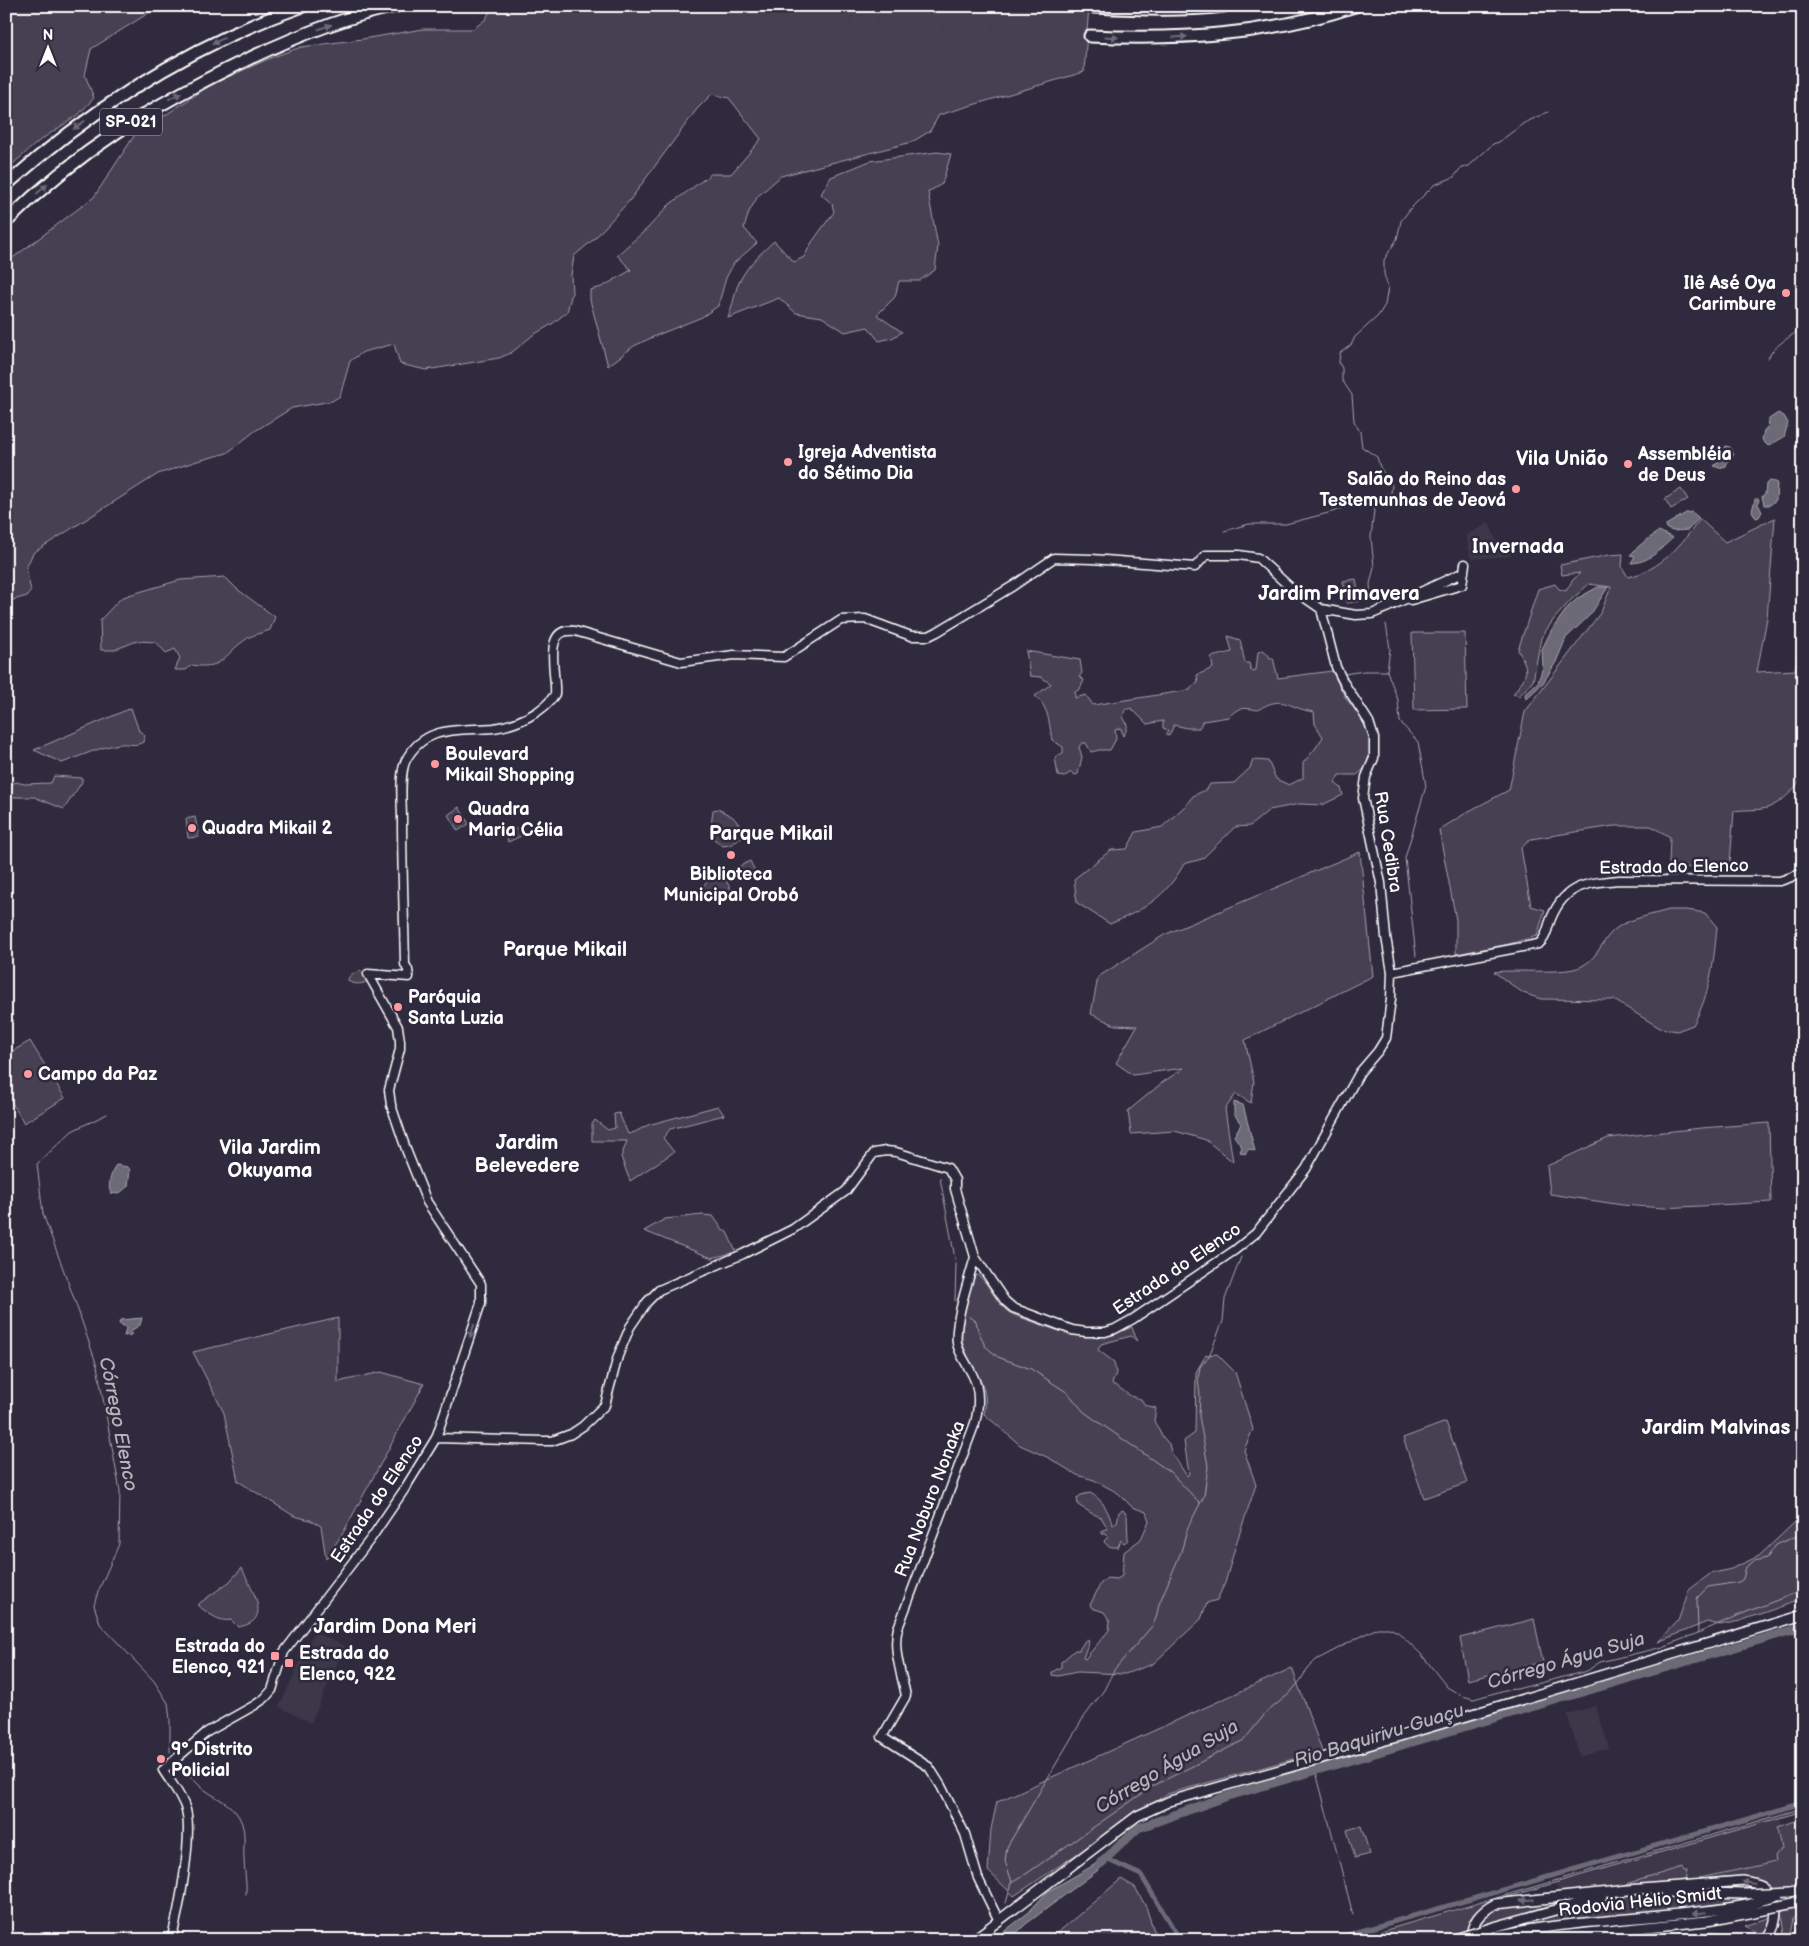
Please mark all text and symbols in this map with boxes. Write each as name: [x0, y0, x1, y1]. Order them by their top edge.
north arrow: [22, 22, 72, 72]
one-way arrow: [318, 23, 333, 30]
text: N: [43, 27, 53, 44]
one-way arrow: [1103, 33, 1119, 41]
one-way arrow: [1172, 33, 1188, 41]
one-way arrow: [211, 37, 225, 45]
one-way arrow: [167, 92, 182, 100]
road number: SP-021: [100, 108, 162, 136]
one-way arrow: [72, 120, 86, 130]
one-way arrow: [36, 184, 48, 195]
place label: Ilê Asé Oya Carimbure: [1684, 273, 1776, 315]
marker: Ilê Asé Oya Carimbure: [1780, 287, 1792, 299]
place label: Igreja Adventista do Sétimo Dia: [798, 442, 937, 484]
place label: Assembléia de Deus: [1637, 444, 1732, 486]
district label: Vila União: [1516, 447, 1608, 471]
marker: Igreja Adventista do Sétimo Dia: [782, 456, 794, 468]
marker: Assembléia de Deus: [1622, 458, 1634, 470]
place label: Salão do Reino das Testemunhas de Jeová: [1320, 469, 1506, 511]
marker: Salão do Reino das Testemunhas de Jeová: [1510, 483, 1522, 495]
district label: Invernada: [1472, 535, 1564, 559]
district label: Jardim Primavera: [1258, 582, 1420, 606]
place label: Boulevard Mikail Shopping: [445, 744, 574, 786]
marker: Boulevard Mikail Shopping: [429, 758, 441, 770]
street label: Rua Cedibra: [1370, 790, 1406, 894]
place label: Quadra Maria Célia: [468, 799, 563, 841]
marker: Quadra Maria Célia: [452, 813, 464, 825]
place label: Quadra Mikail 2: [202, 818, 333, 839]
marker: Quadra Mikail 2: [186, 822, 198, 834]
district label: Parque Mikail: [709, 822, 833, 846]
marker: Biblioteca Municipal Orobó: [725, 849, 737, 861]
street label: Estrada do Elenco: [1599, 855, 1749, 879]
place label: Biblioteca Municipal Orobó: [663, 864, 799, 906]
district label: Parque Mikail: [503, 938, 627, 962]
place label: Paróquia Santa Luzia: [408, 987, 504, 1029]
marker: Paróquia Santa Luzia: [392, 1001, 404, 1013]
place label: Campo da Paz: [38, 1064, 157, 1085]
marker: Campo da Paz: [22, 1068, 34, 1080]
district label: Jardim Belevedere: [475, 1131, 579, 1178]
district label: Vila Jardim Okuyama: [219, 1136, 321, 1183]
street label: Estrada do Elenco: [1109, 1218, 1245, 1320]
one-way arrow: [468, 1324, 475, 1339]
water label: Córrego Elenco: [94, 1355, 142, 1493]
district label: Jardim Malvinas: [1642, 1416, 1790, 1440]
street label: Rua Noburo Nonaka: [891, 1418, 969, 1580]
street label: Estrada do Elenco: [326, 1431, 428, 1567]
district label: Jardim Dona Meri: [314, 1615, 476, 1639]
water label: Córrego Água Suja: [1484, 1627, 1647, 1695]
place label: Estrada do Elenco, 921: [172, 1636, 265, 1678]
place label: Estrada do Elenco, 922: [299, 1643, 396, 1685]
marker: Estrada do Elenco, 921: [269, 1650, 281, 1662]
marker: Estrada do Elenco, 922: [283, 1657, 295, 1669]
water label: Rio Baquirivu-Guaçu: [1291, 1699, 1467, 1773]
water label: Córrego Água Suja: [1091, 1714, 1243, 1819]
place label: 9º Distrito Policial: [171, 1739, 253, 1781]
marker: 9º Distrito Policial: [155, 1753, 167, 1765]
one-way arrow: [1740, 1878, 1756, 1886]
street label: Rodovia Hélio Smidt: [1557, 1883, 1723, 1921]
one-way arrow: [1519, 1896, 1535, 1904]
one-way arrow: [1691, 1909, 1707, 1917]

